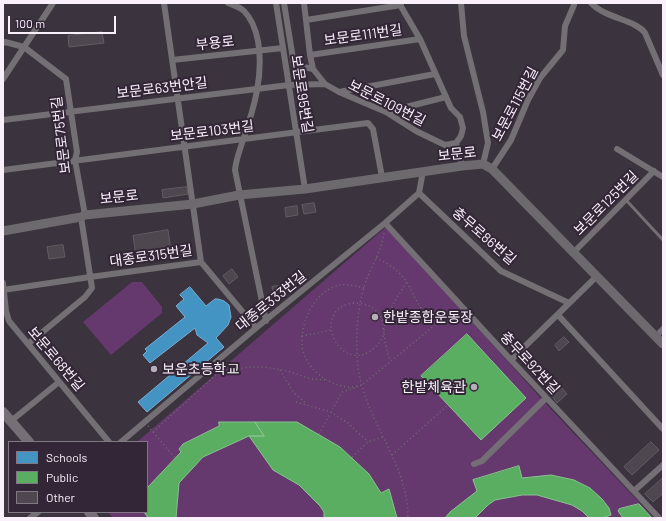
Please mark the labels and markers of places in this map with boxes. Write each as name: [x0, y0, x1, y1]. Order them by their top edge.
place label: 한밭종합운동장: [383, 309, 473, 325]
marker: 한밭종합운동장: [370, 312, 380, 322]
place label: 보운초등학교: [162, 361, 239, 377]
marker: 보운초등학교: [149, 364, 159, 374]
place label: 한밭체육관: [402, 379, 466, 395]
marker: 한밭체육관: [469, 382, 479, 392]

